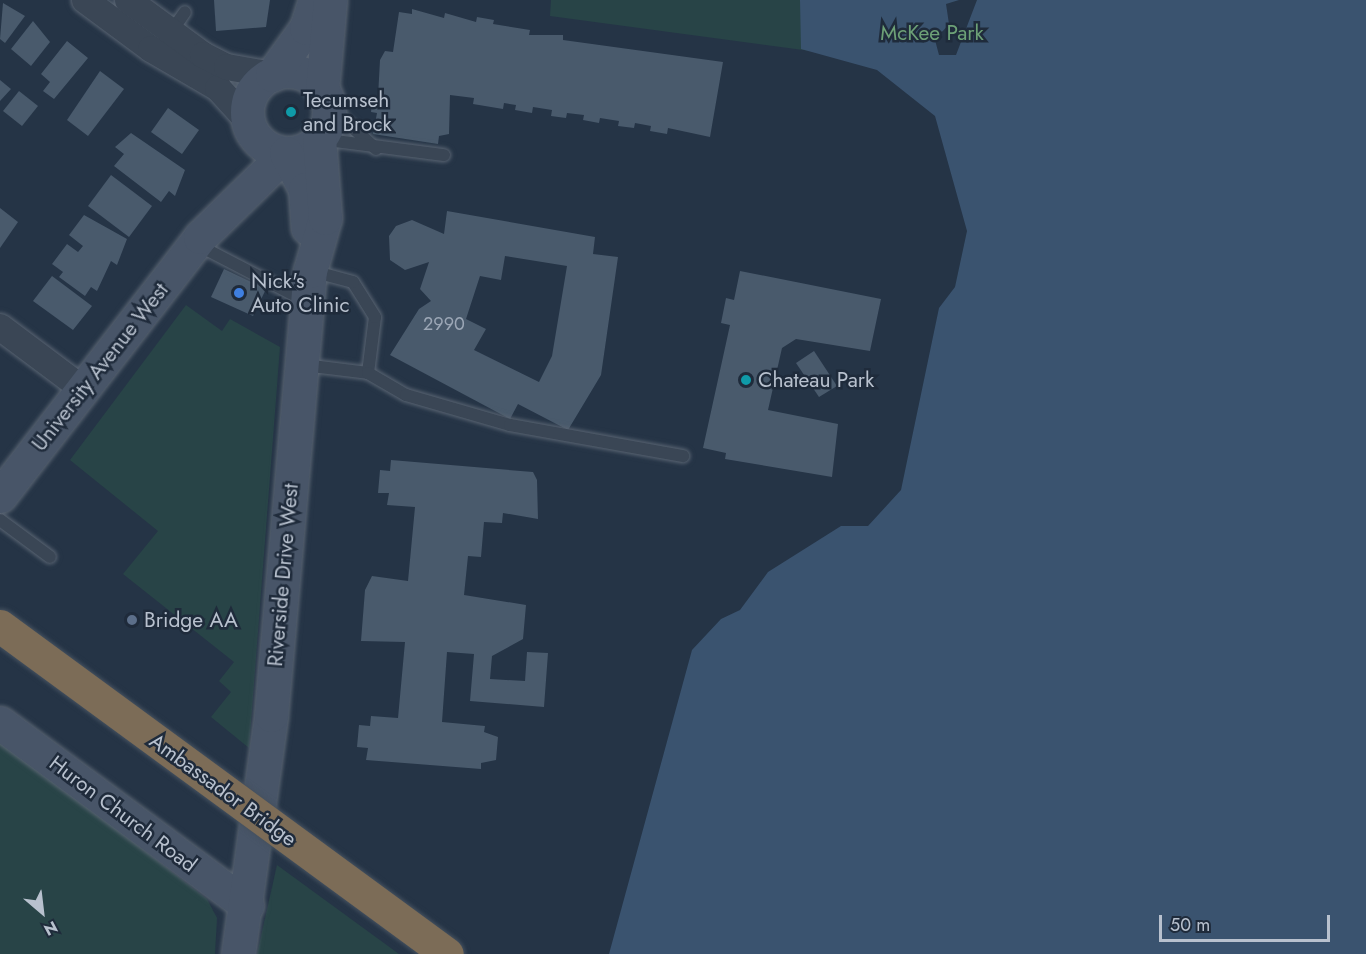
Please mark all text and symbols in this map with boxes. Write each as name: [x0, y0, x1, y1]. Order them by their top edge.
park label: McKee Park: [880, 20, 984, 46]
place label: Tecumseh and Brock: [303, 87, 392, 137]
marker: Tecumseh and Brock: [284, 105, 298, 119]
place label: Nick's Auto Clinic: [251, 268, 349, 318]
street label: University Avenue West: [27, 278, 173, 456]
marker: Nick's Auto Clinic: [232, 286, 246, 300]
house number: 2990: [423, 313, 465, 335]
place label: Chateau Park: [758, 367, 874, 393]
marker: Chateau Park: [739, 373, 753, 387]
street label: Riverside Drive West: [262, 482, 304, 668]
place label: Bridge AA: [144, 607, 238, 633]
marker: Bridge AA: [125, 613, 139, 627]
street label: Ambassador Bridge: [145, 728, 301, 852]
street label: Huron Church Road: [44, 750, 202, 878]
north arrow: [12, 882, 72, 942]
scale bar: [1162, 903, 1333, 941]
text: 50 m: [1170, 912, 1210, 938]
text: N: [40, 915, 62, 941]

